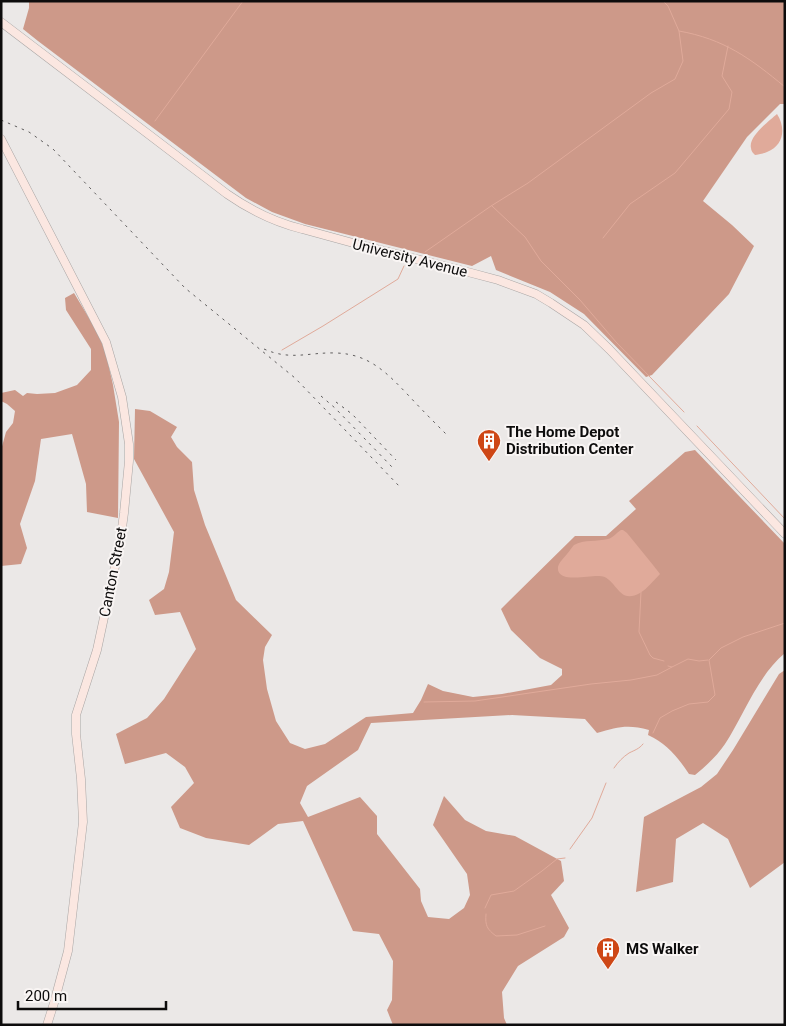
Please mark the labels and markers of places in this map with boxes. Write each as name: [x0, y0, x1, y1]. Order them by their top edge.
place label: The Home Depot Distribution Center: [506, 423, 634, 458]
building icon: The Home Depot Distribution Center: [476, 428, 502, 462]
building icon: MS Walker: [595, 936, 621, 970]
place label: MS Walker: [626, 940, 699, 958]

